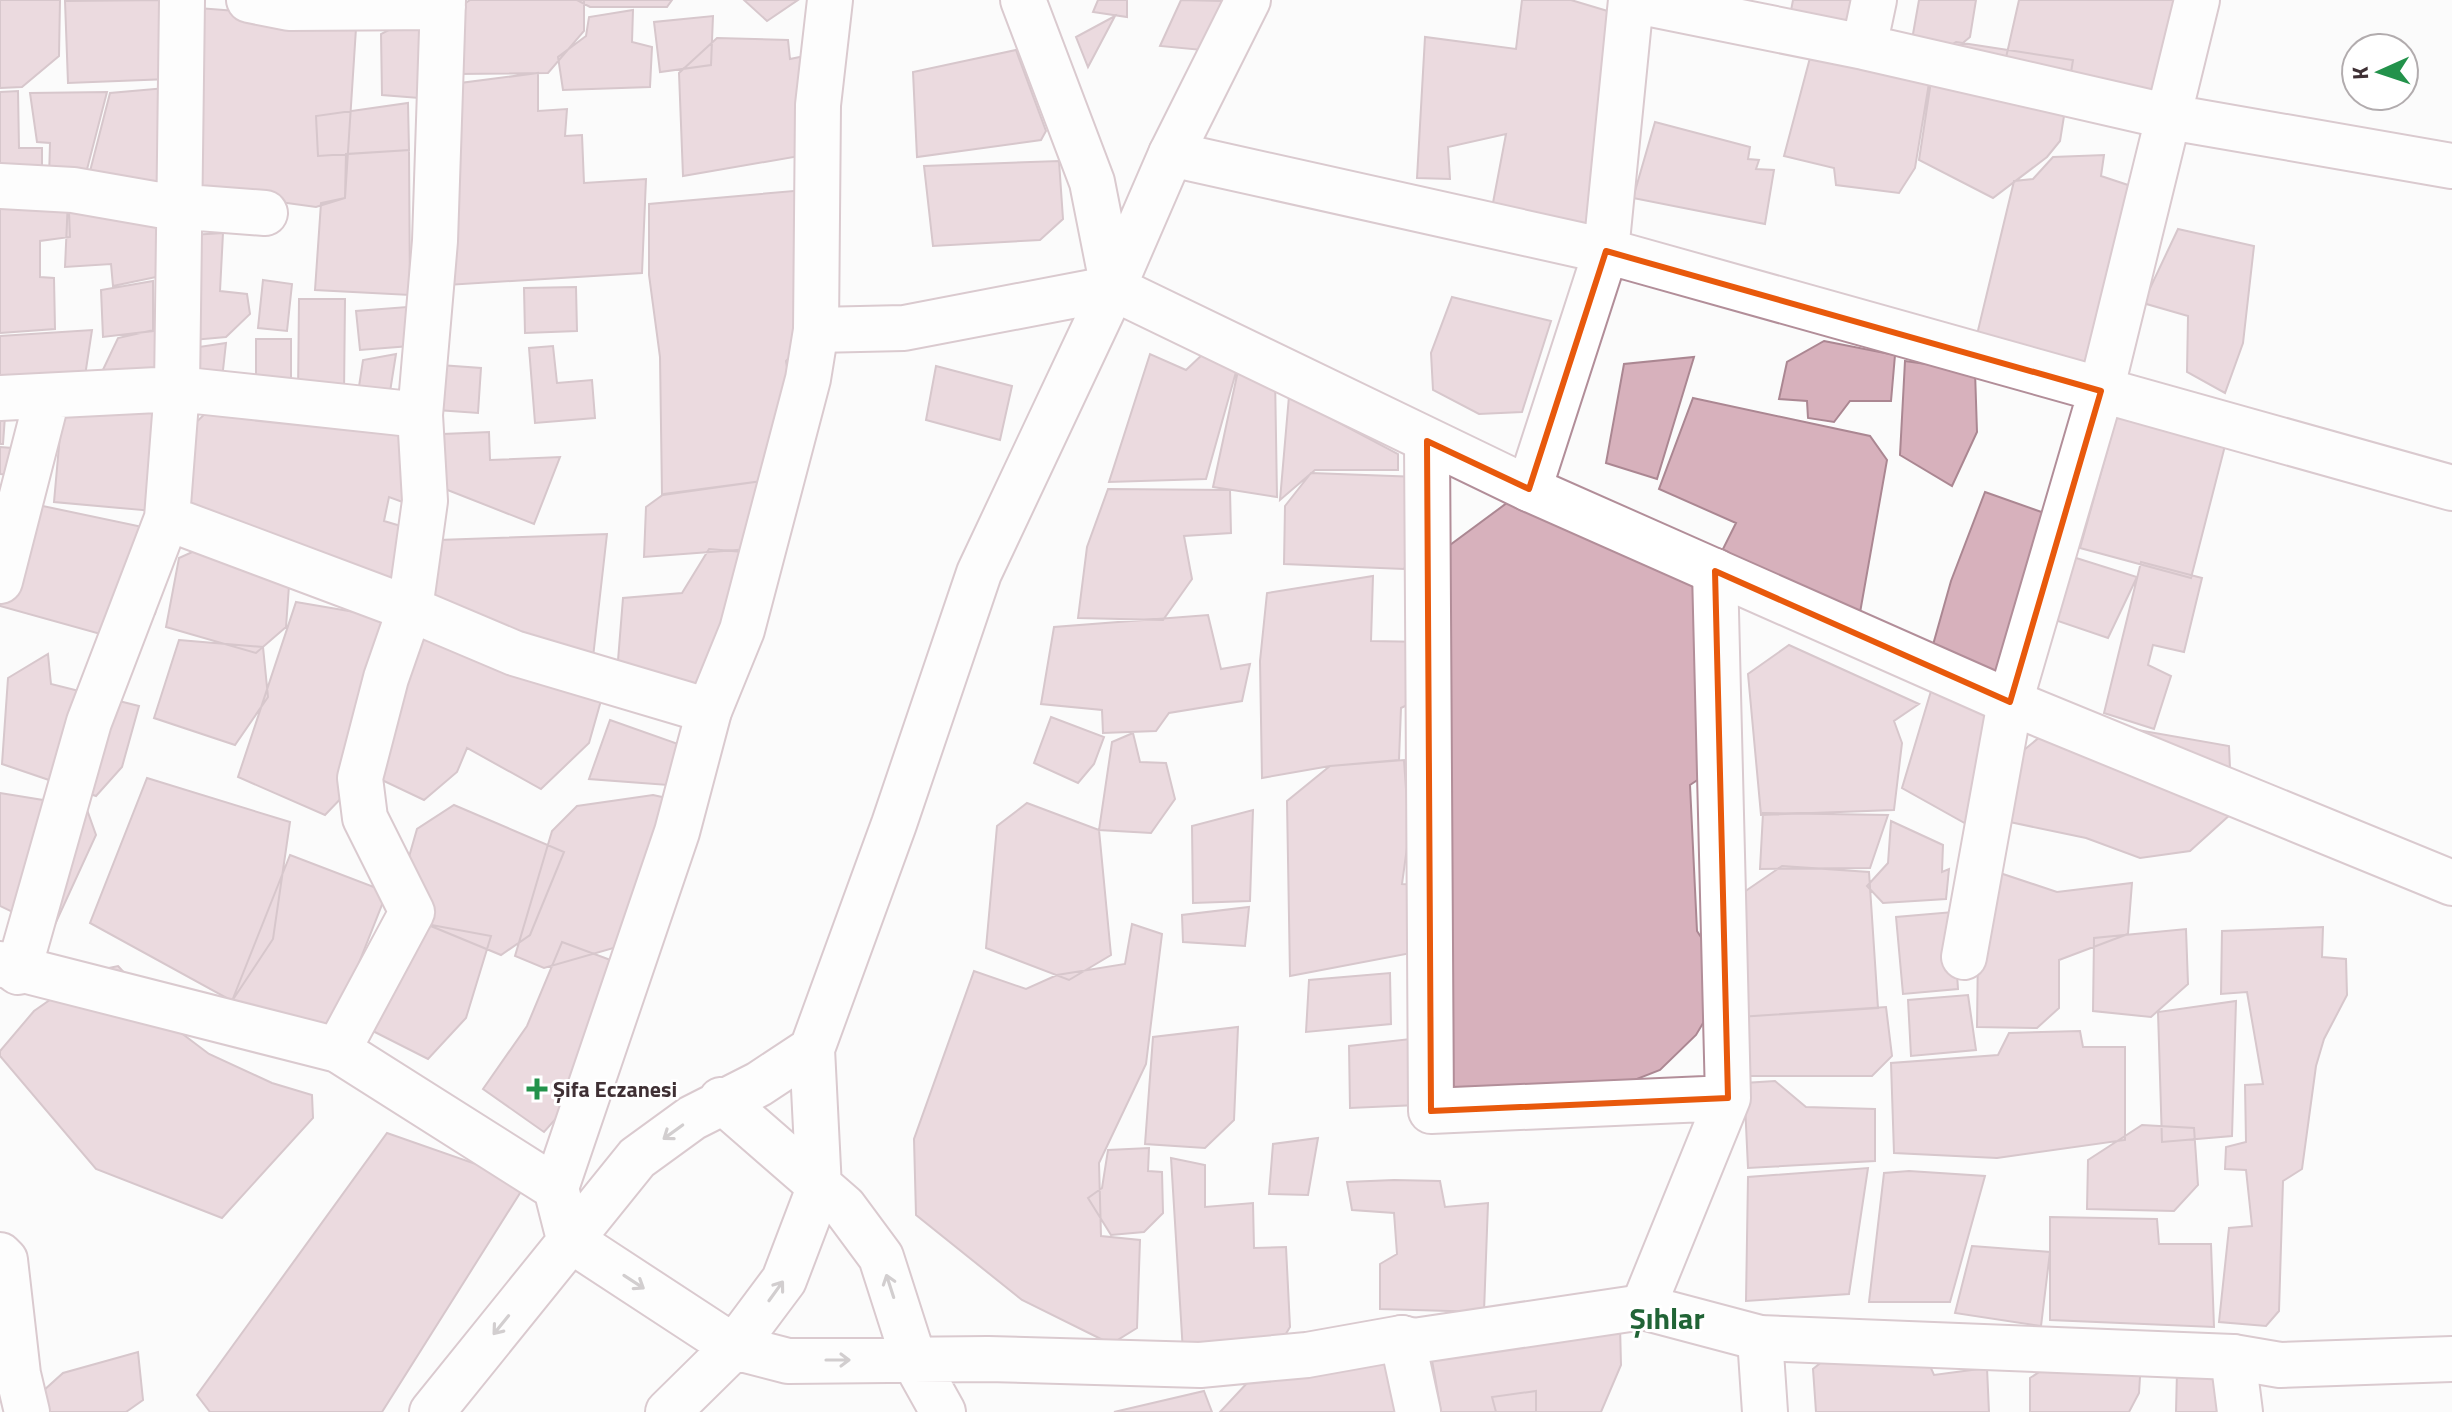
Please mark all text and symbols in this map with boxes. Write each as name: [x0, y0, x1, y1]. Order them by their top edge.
north arrow: [2340, 32, 2420, 112]
text: K: [2343, 66, 2377, 80]
place label: Şifa Eczanesi: [553, 1072, 677, 1106]
marker: Şifa Eczanesi: [528, 1080, 546, 1098]
one-way arrow: [663, 1123, 685, 1140]
one-way arrow: [882, 1273, 897, 1299]
one-way arrow: [623, 1274, 645, 1290]
one-way arrow: [767, 1281, 784, 1302]
district label: Şıhlar: [1629, 1295, 1705, 1341]
one-way arrow: [492, 1314, 510, 1335]
one-way arrow: [824, 1352, 851, 1368]

